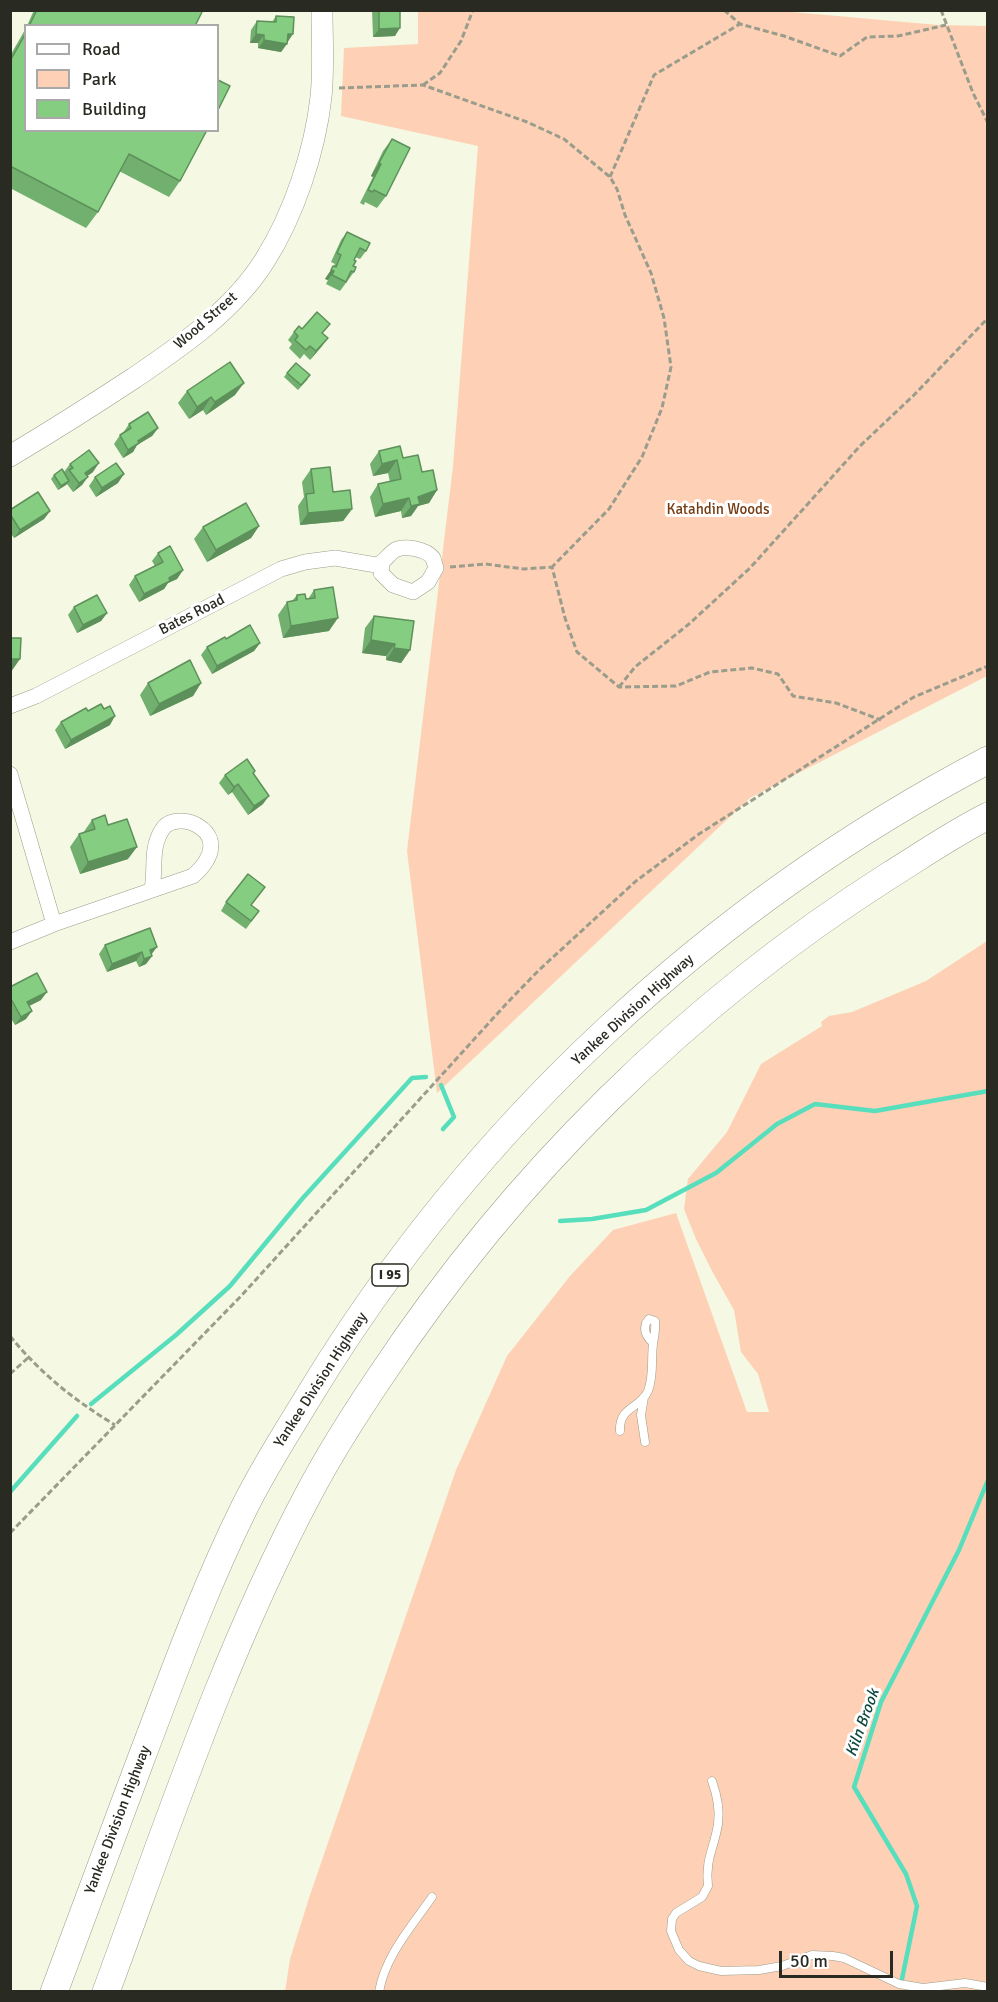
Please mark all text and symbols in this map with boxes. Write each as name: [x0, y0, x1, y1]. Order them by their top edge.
legend: [24, 24, 219, 132]
text: Road: [82, 38, 121, 60]
text: Park: [82, 68, 117, 90]
text: Building: [82, 98, 146, 120]
street label: Wood Street: [171, 289, 241, 353]
park label: Katahdin Woods: [666, 501, 770, 519]
street label: Bates Road: [156, 591, 228, 639]
street label: Yankee Division Highway: [568, 951, 698, 1069]
road number: I 95: [372, 1264, 408, 1286]
street label: Yankee Division Highway: [271, 1309, 371, 1451]
water label: Kiln Brook: [842, 1687, 884, 1759]
street label: Yankee Division Highway: [81, 1743, 155, 1897]
scale bar: [782, 1939, 896, 1977]
text: 50 m: [790, 1950, 828, 1972]

